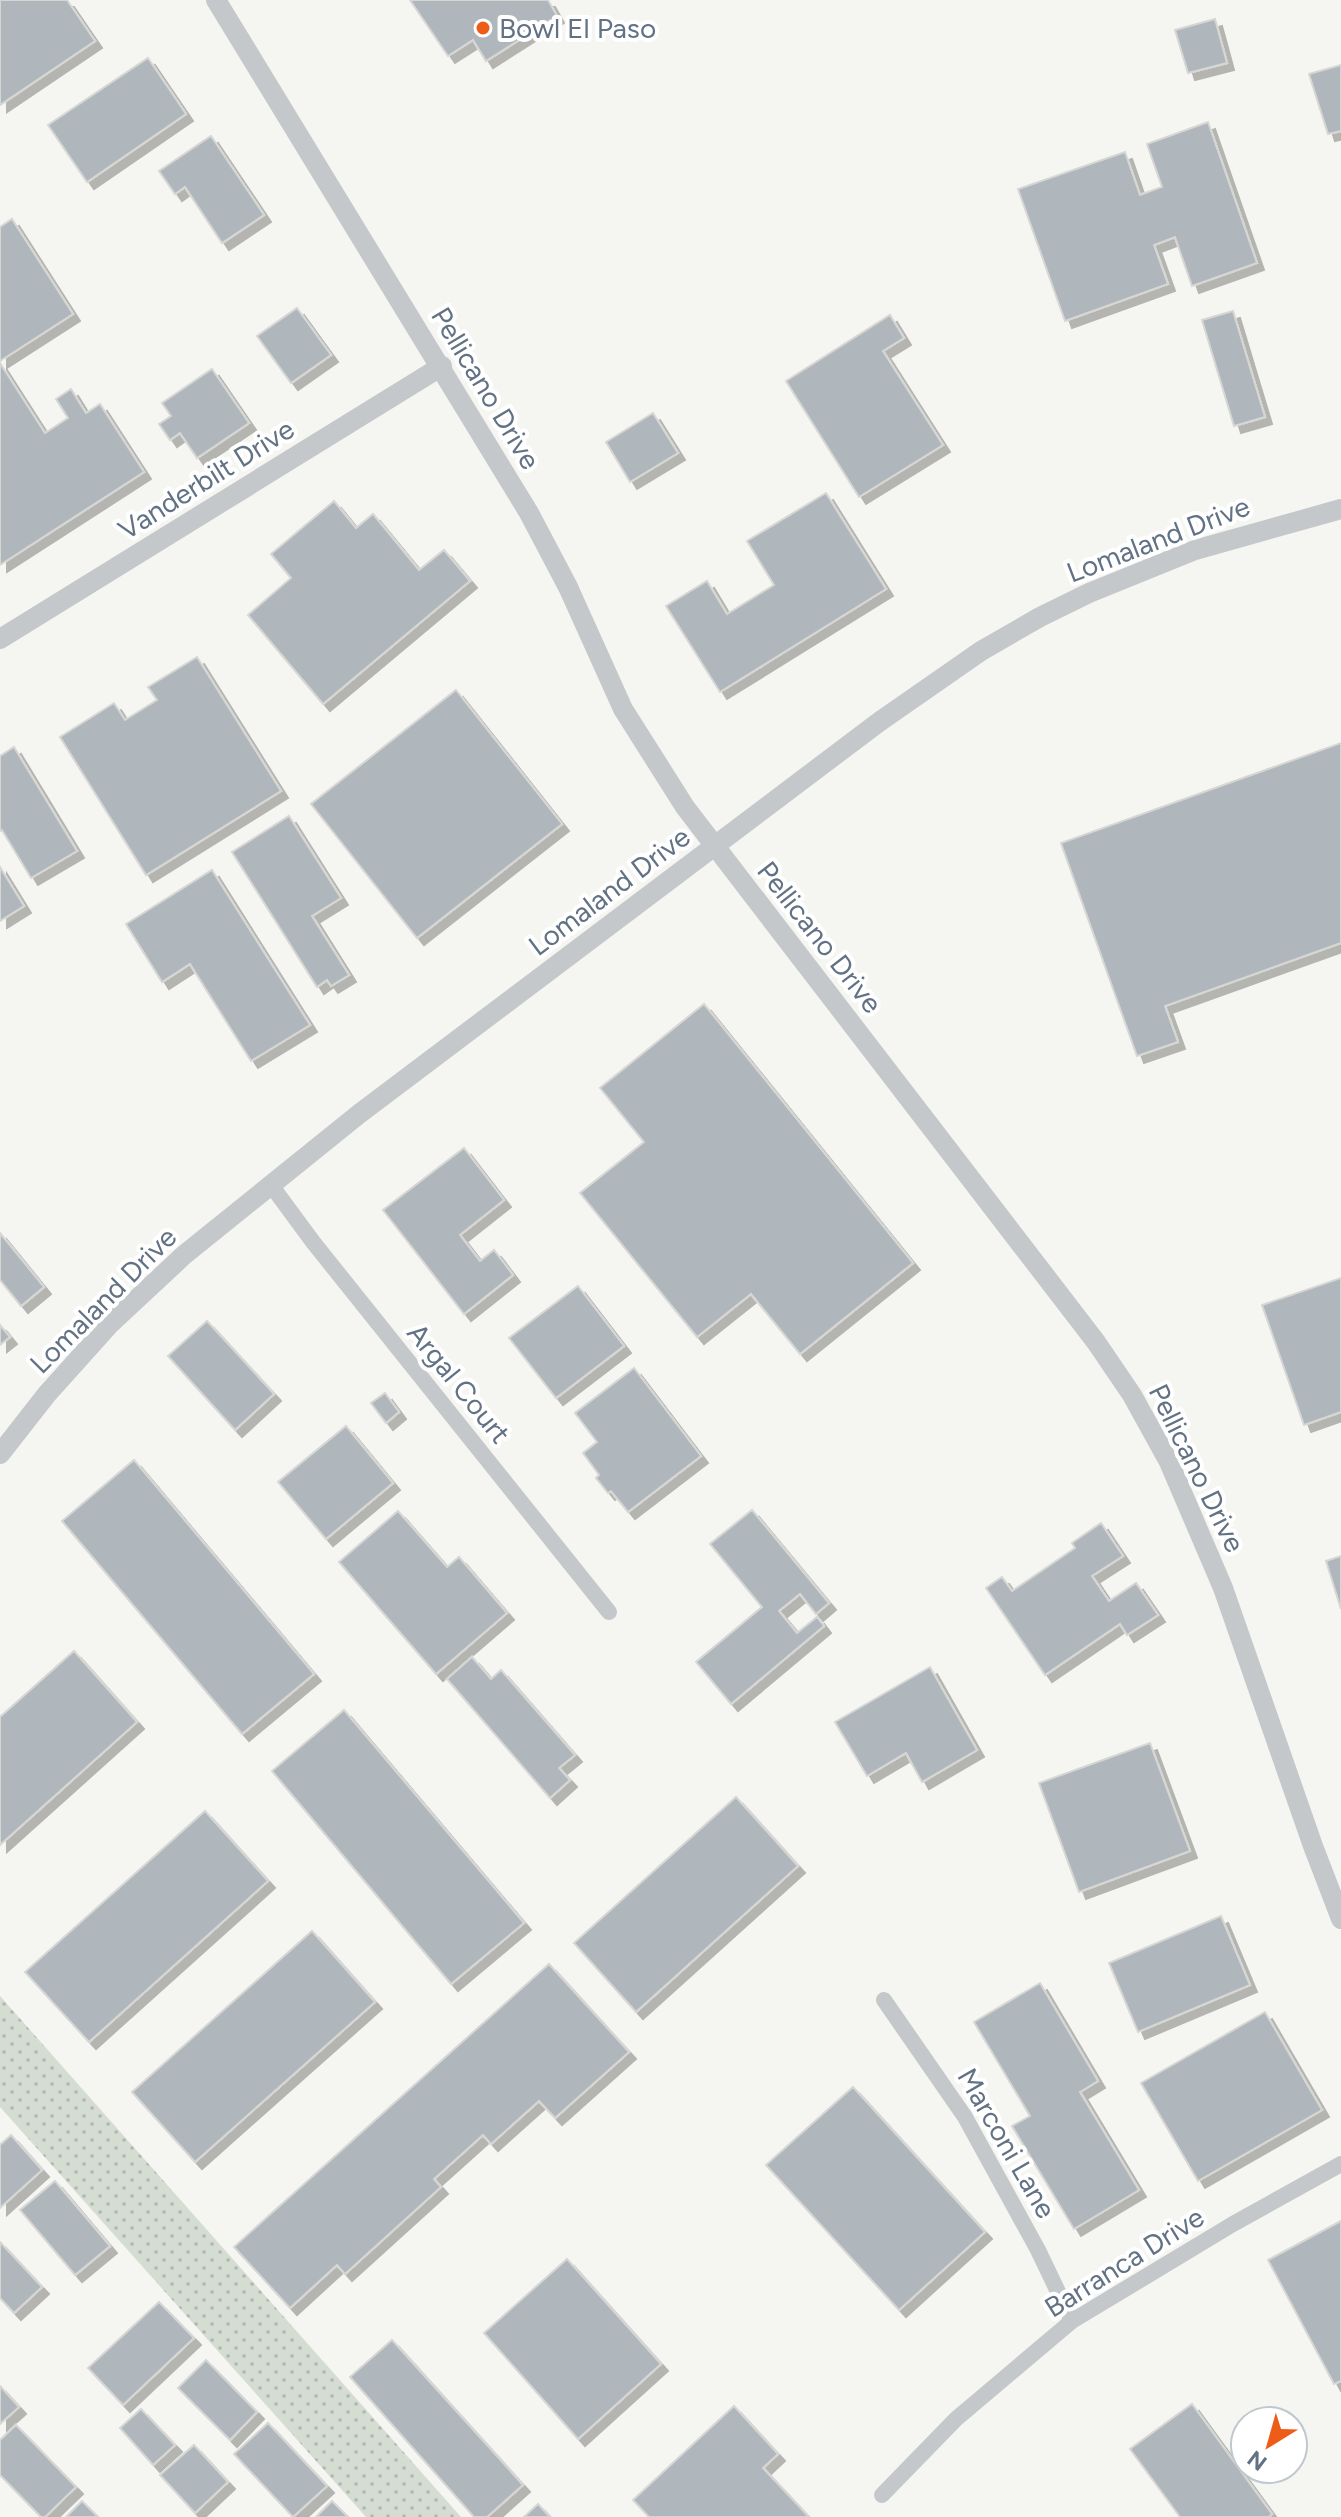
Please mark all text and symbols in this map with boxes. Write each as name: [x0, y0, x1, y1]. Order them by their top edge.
place label: Bowl El Paso: [499, 11, 656, 45]
marker: Bowl El Paso: [474, 19, 492, 37]
street label: Pellicano Drive: [424, 301, 548, 475]
street label: Vanderbilt Drive: [112, 411, 300, 547]
street label: Lomaland Drive: [1062, 489, 1254, 589]
street label: Lomaland Drive: [522, 819, 696, 963]
street label: Pellicano Drive: [750, 854, 890, 1020]
street label: Lomaland Drive: [23, 1220, 183, 1380]
street label: Argal Court: [400, 1316, 518, 1450]
street label: Pellicano Drive: [1142, 1378, 1252, 1558]
street label: Marconi Lane: [950, 2062, 1064, 2224]
street label: Barranca Drive: [1038, 2200, 1210, 2324]
north arrow: [1229, 2405, 1309, 2485]
text: N: [1242, 2445, 1272, 2476]

